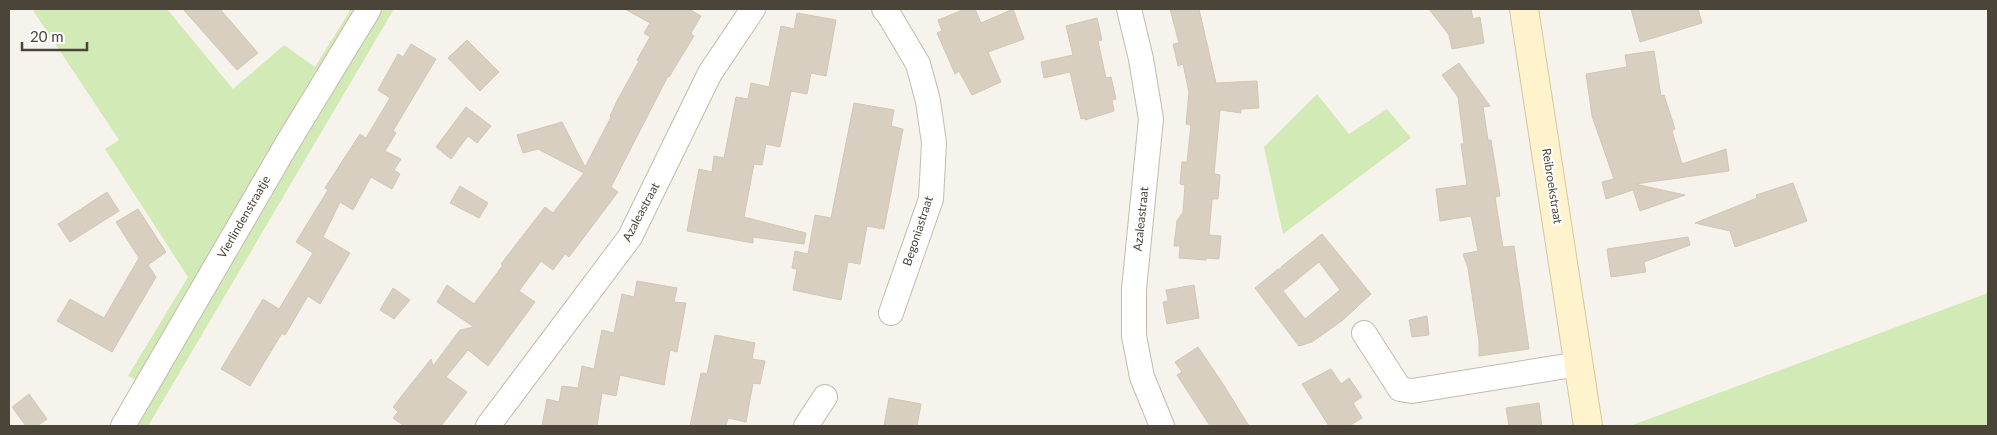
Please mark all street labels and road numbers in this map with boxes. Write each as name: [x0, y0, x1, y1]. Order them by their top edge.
street label: Reibroekstraat: [1539, 147, 1566, 225]
street label: Vierlindenstraatje: [214, 173, 273, 261]
street label: Azaleastraat: [619, 179, 663, 244]
street label: Azaleastraat: [1130, 185, 1151, 252]
street label: Begoniastraat: [899, 193, 936, 268]

